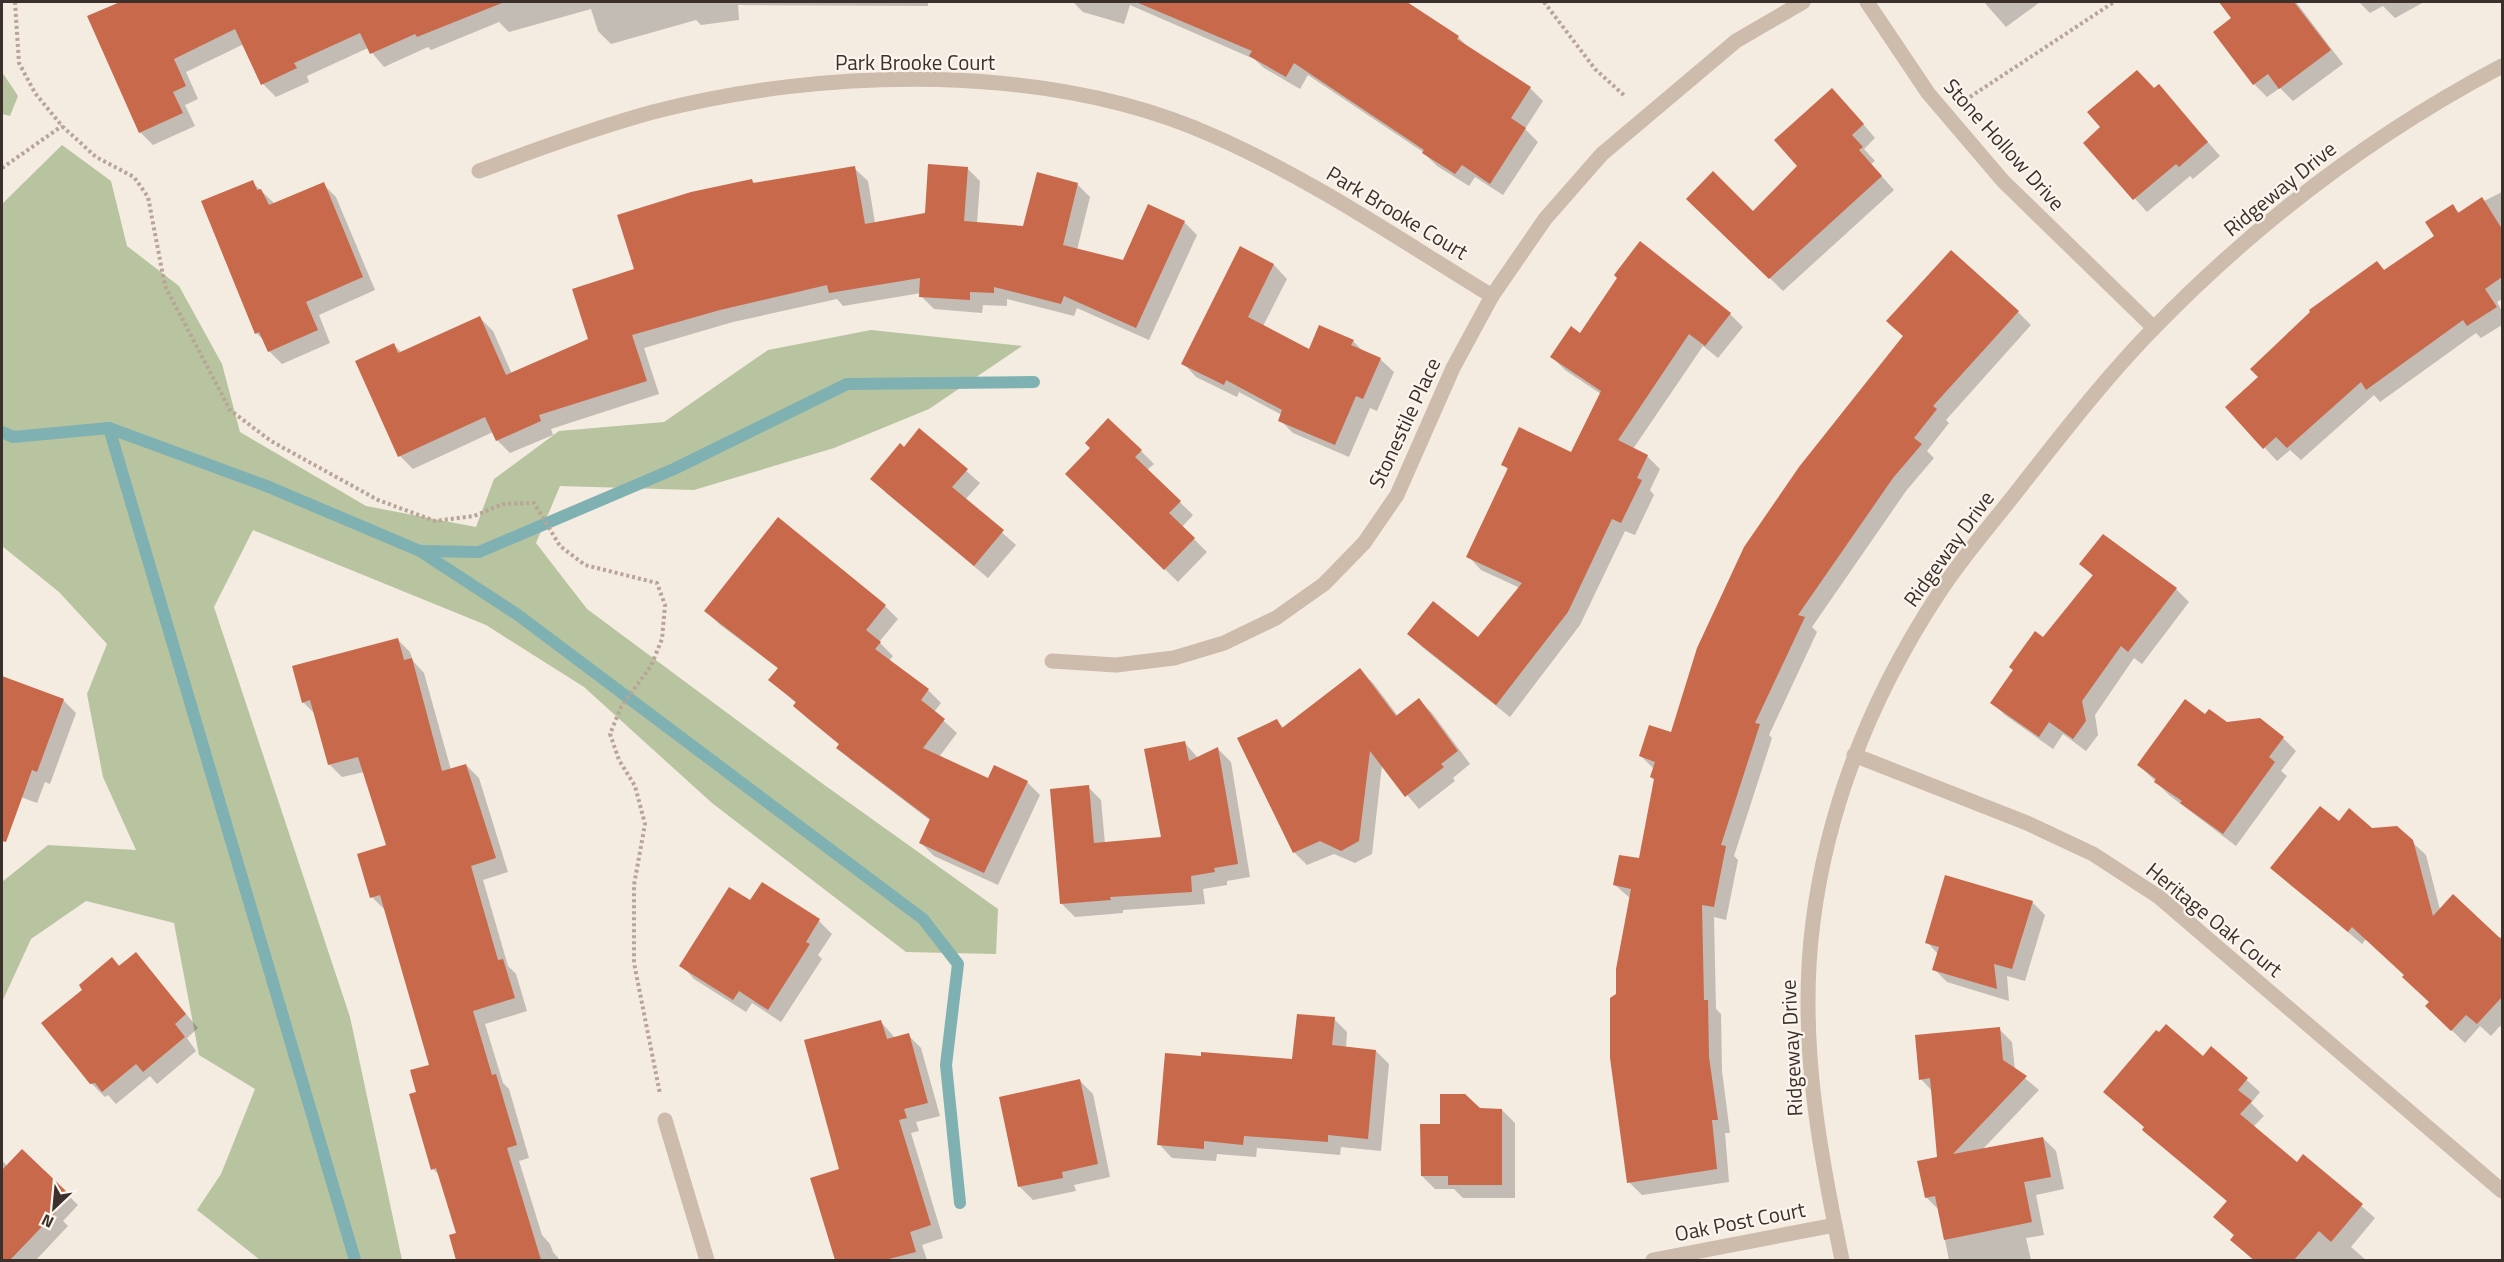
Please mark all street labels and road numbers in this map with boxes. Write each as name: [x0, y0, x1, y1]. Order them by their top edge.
street label: Park Brooke Court: [835, 46, 996, 78]
street label: Stone Hollow Drive: [1936, 71, 2073, 218]
street label: Ridgeway Drive: [2216, 133, 2343, 244]
street label: Park Brooke Court: [1321, 157, 1475, 267]
street label: Stonestile Place: [1360, 352, 1448, 493]
street label: Ridgeway Drive: [1895, 484, 2001, 613]
street label: Heritage Oak Court: [2139, 854, 2290, 985]
street label: Ridgeway Drive: [1771, 979, 1811, 1117]
street label: Oak Post Court: [1672, 1193, 1808, 1249]

